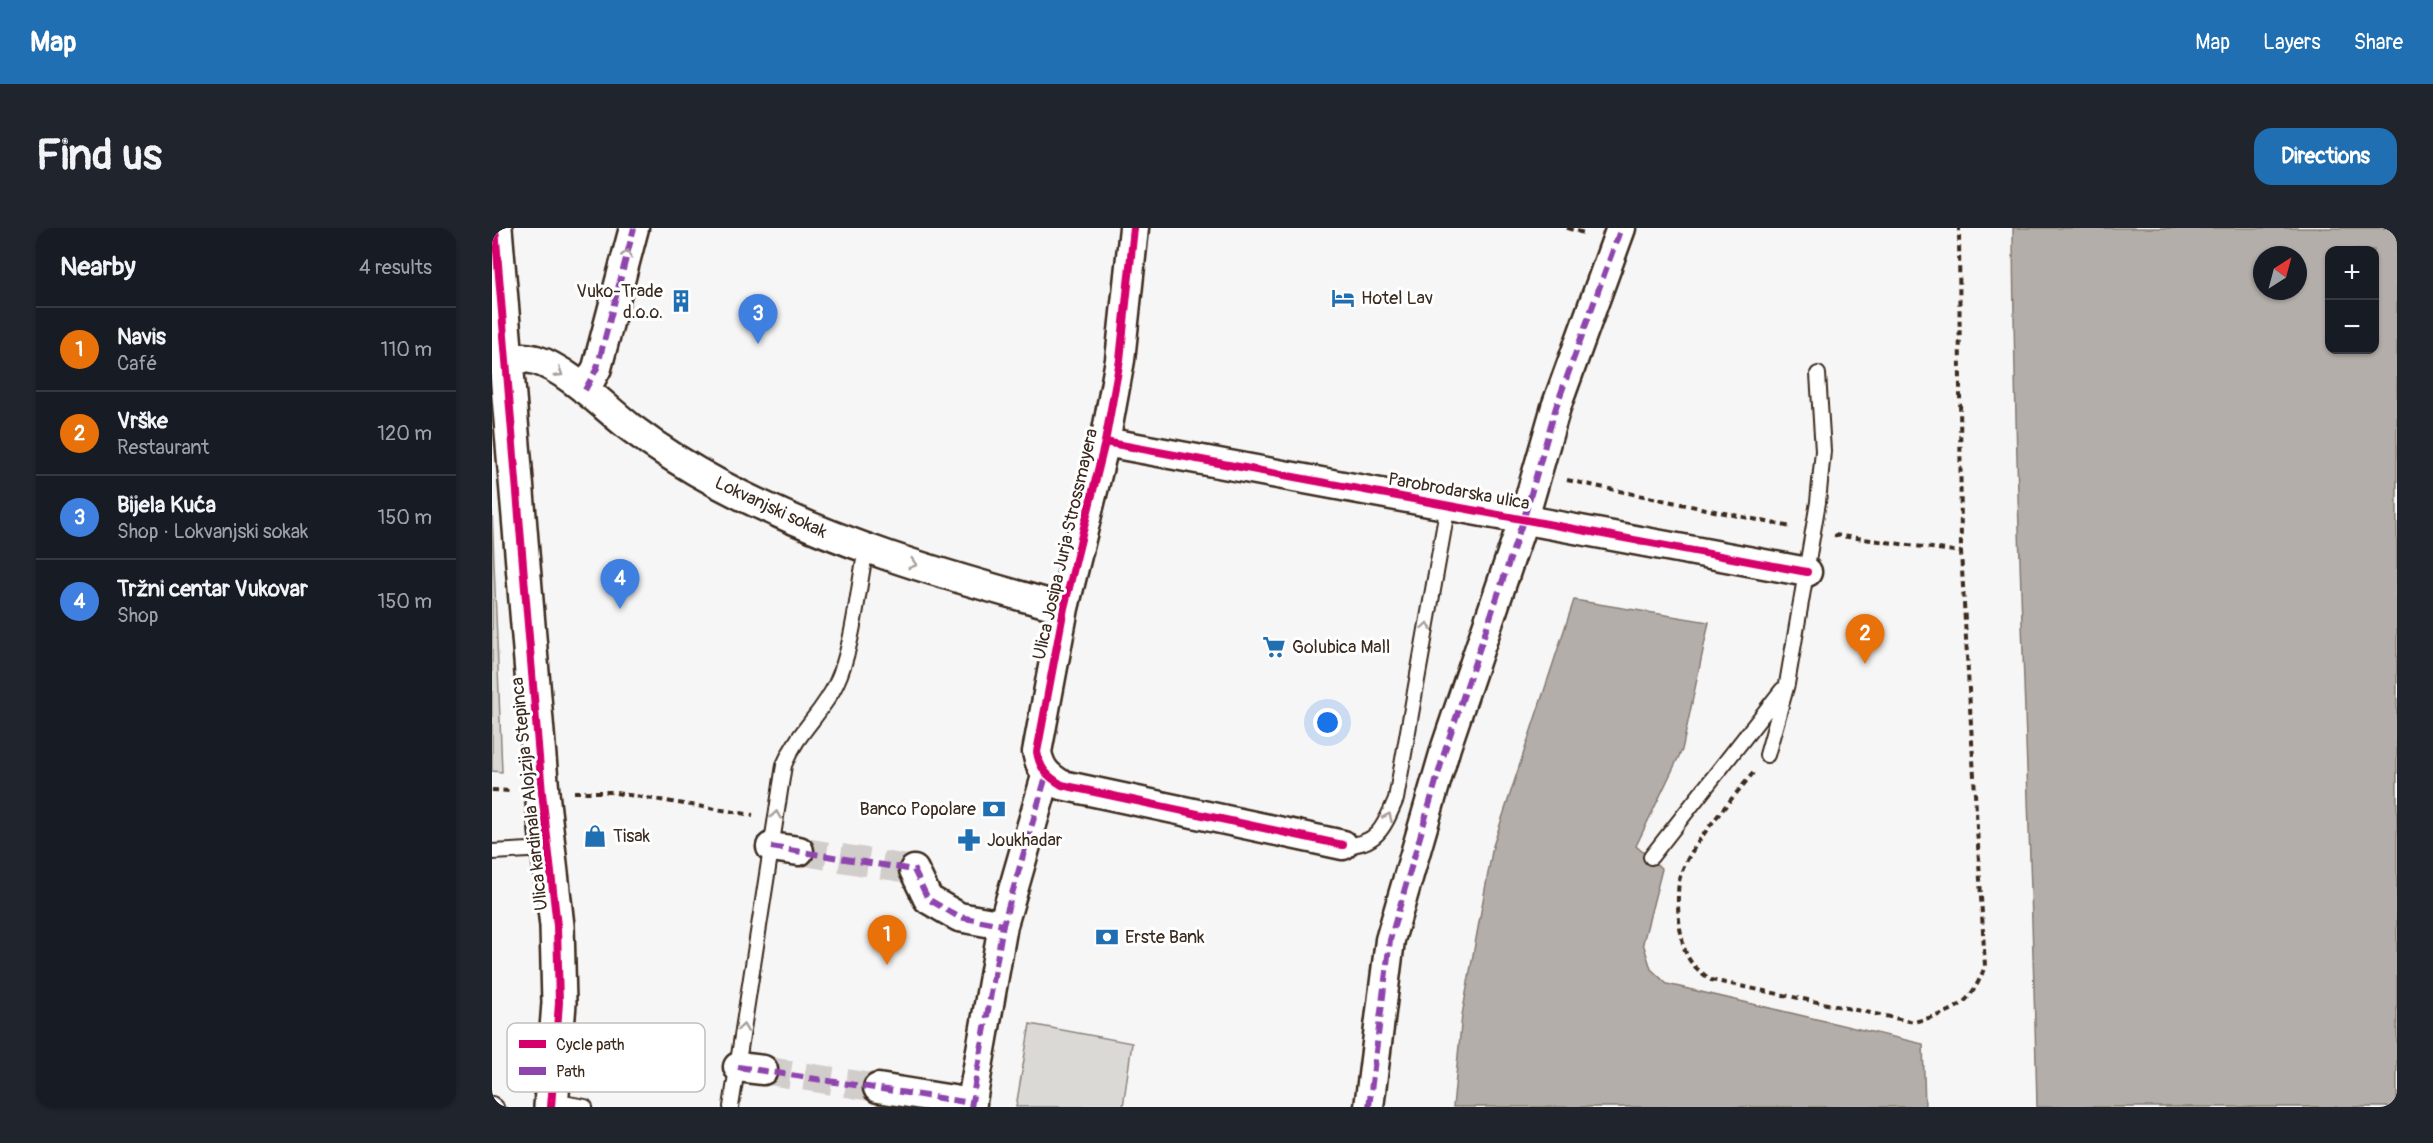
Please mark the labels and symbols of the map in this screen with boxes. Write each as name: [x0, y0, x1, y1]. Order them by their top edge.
north arrow: [2253, 246, 2307, 300]
one-way arrow: [619, 249, 632, 259]
place label: Vuko-Trade d.o.o.: [576, 280, 663, 324]
hotel icon: Hotel Lav: [1330, 285, 1356, 311]
place label: Hotel Lav: [1361, 287, 1433, 310]
building icon: Vuko-Trade d.o.o.: [668, 288, 694, 314]
pin: 3: [738, 294, 778, 344]
one-way arrow: [553, 366, 563, 378]
street label: Ulica Josipa Jurja Strossmayera: [1028, 426, 1103, 662]
street label: Parobrodarska ulica: [1386, 468, 1532, 515]
street label: Lokvanjski sokak: [711, 471, 831, 544]
one-way arrow: [907, 557, 918, 569]
pin: 4: [600, 560, 640, 609]
pin: 2: [1846, 614, 1884, 664]
one-way arrow: [1420, 622, 1433, 632]
supermarket icon: Golubica Mall: [1261, 634, 1287, 660]
place label: Golubica Mall: [1292, 636, 1390, 659]
street label: Ulica kardinala Alojzija Stepinca: [506, 676, 553, 912]
your location: [1313, 708, 1342, 737]
bank icon: Banco Popolare: [981, 796, 1007, 822]
place label: Banco Popolare: [860, 798, 976, 821]
one-way arrow: [769, 810, 781, 820]
one-way arrow: [1381, 812, 1393, 823]
shop icon: Tisak: [582, 823, 608, 849]
place label: Tisak: [613, 825, 651, 848]
pharmacy icon: Joukhadar: [956, 827, 982, 853]
place label: Joukhadar: [987, 829, 1063, 852]
pin: 1: [868, 916, 906, 965]
bank icon: Erste Bank: [1094, 924, 1120, 950]
place label: Erste Bank: [1125, 926, 1205, 949]
legend: [507, 1023, 705, 1092]
one-way arrow: [737, 1024, 749, 1033]
text: Cycle path: [556, 1035, 624, 1055]
text: Path: [556, 1062, 585, 1082]

